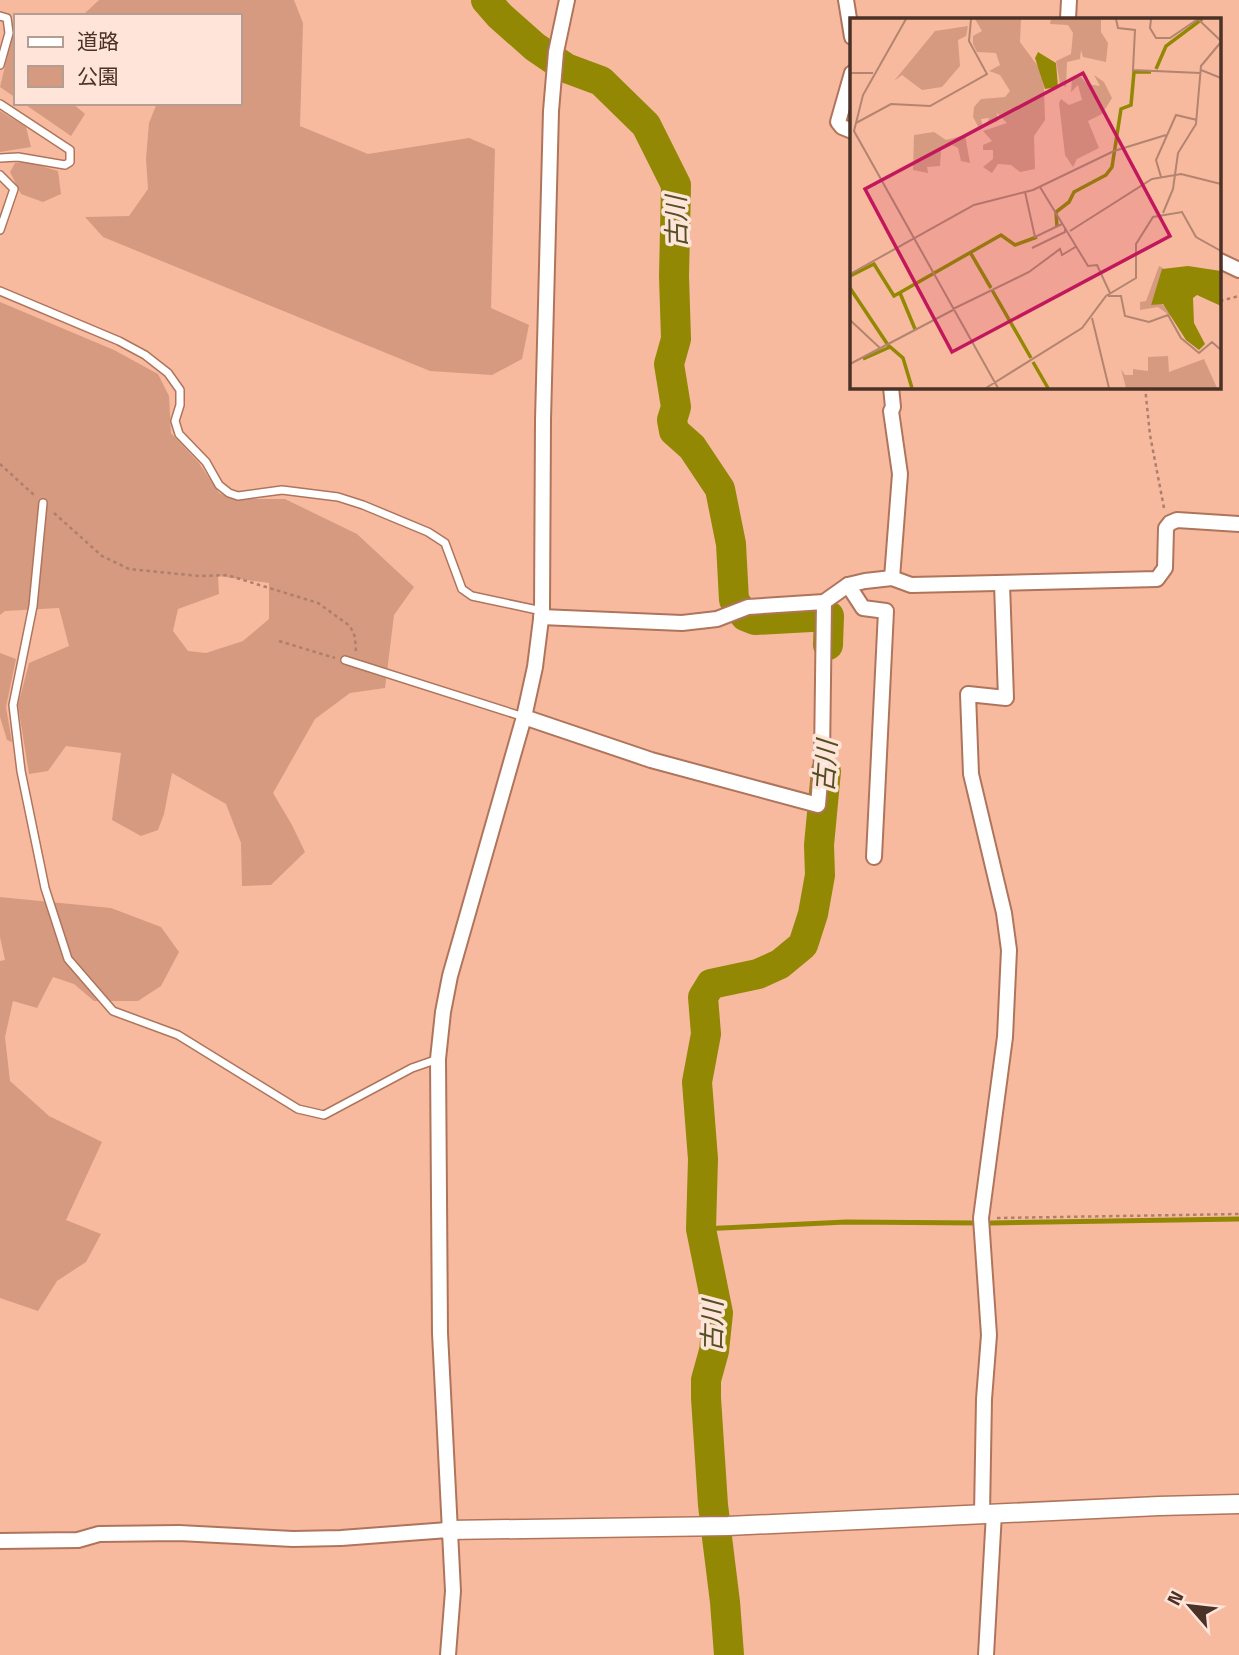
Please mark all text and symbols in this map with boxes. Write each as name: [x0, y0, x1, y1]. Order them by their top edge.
legend: [14, 14, 242, 105]
inset map: [850, 18, 1222, 388]
text: 道路: [77, 25, 119, 57]
text: 公園: [77, 60, 119, 92]
water label: 古川: [656, 193, 696, 248]
water label: 古川: [804, 736, 846, 793]
water label: 古川: [692, 1297, 732, 1352]
north arrow: [1155, 1571, 1225, 1641]
text: N: [1159, 1585, 1190, 1610]

